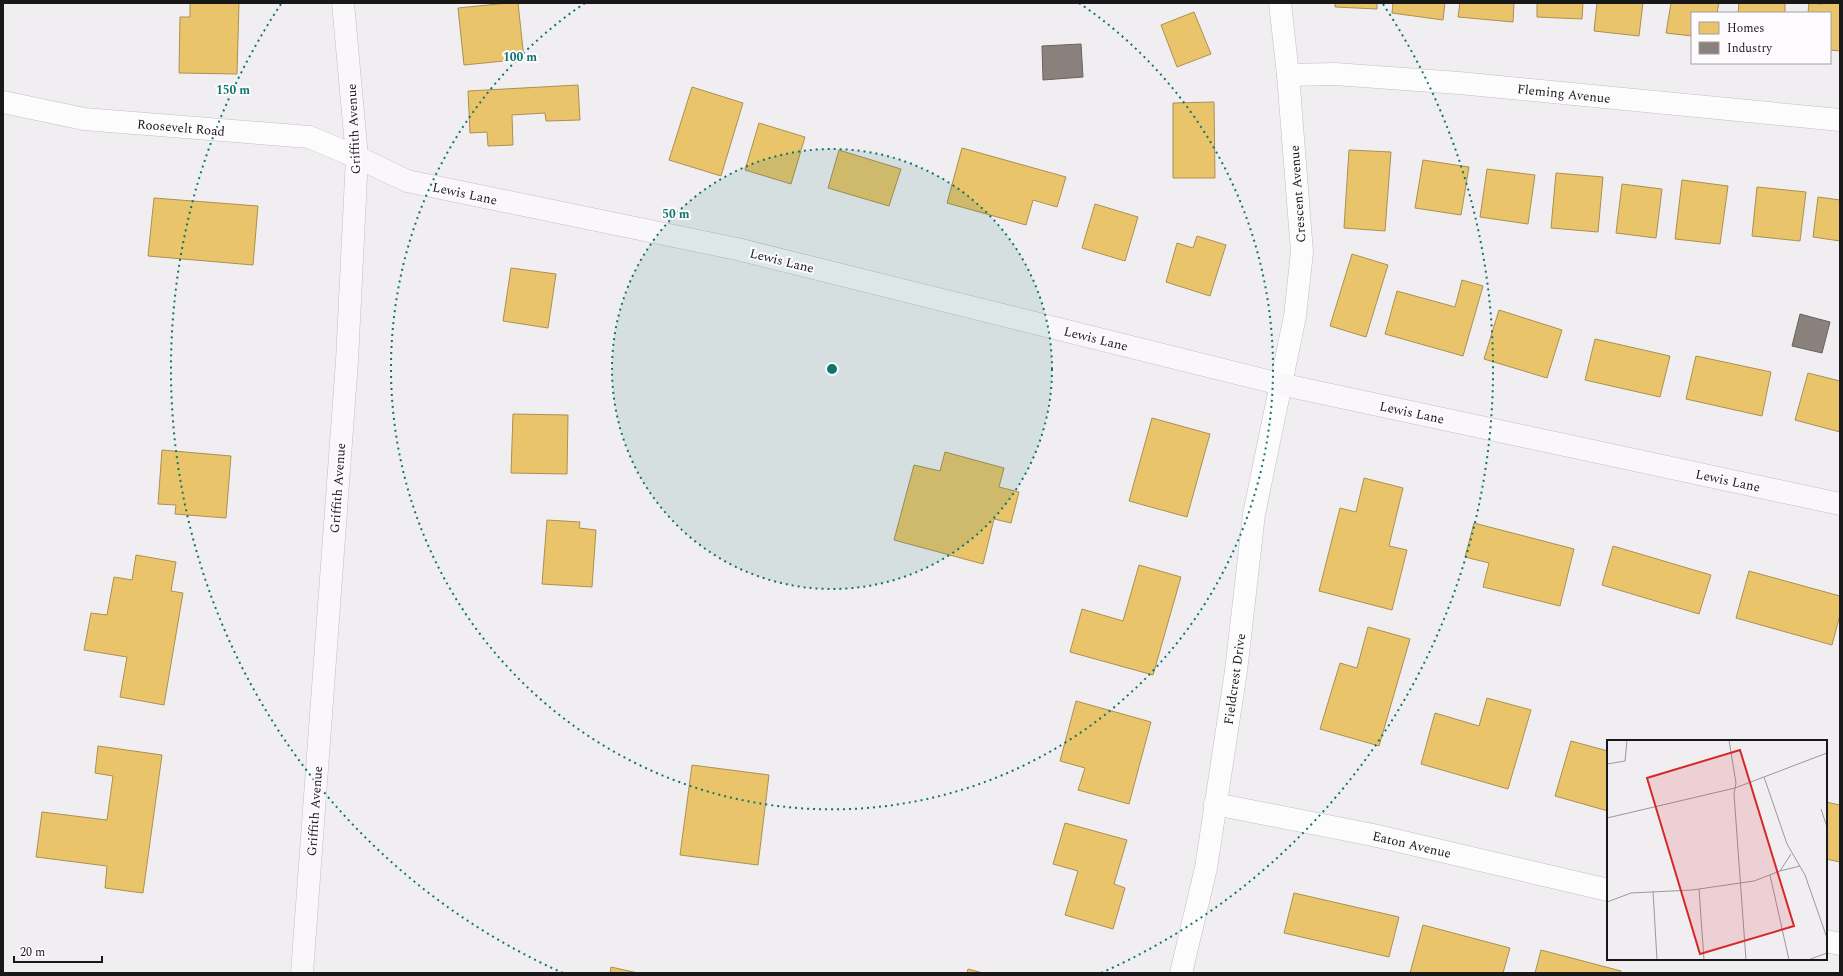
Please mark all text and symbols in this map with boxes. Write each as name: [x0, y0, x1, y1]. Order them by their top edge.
legend: [1691, 12, 1831, 64]
text: Homes: [1727, 19, 1765, 38]
text: Industry: [1727, 39, 1773, 58]
text: 100 m: [503, 48, 537, 67]
street label: Fleming Avenue: [1516, 79, 1612, 109]
text: 150 m: [216, 81, 250, 100]
street label: Griffith Avenue: [342, 83, 366, 175]
street label: Roosevelt Road: [136, 114, 226, 142]
street label: Crescent Avenue: [1285, 145, 1311, 243]
street label: Lewis Lane: [431, 177, 499, 211]
text: 50 m: [662, 205, 690, 224]
street label: Lewis Lane: [747, 243, 816, 279]
street label: Lewis Lane: [1061, 321, 1130, 357]
centre of rings: [825, 362, 839, 376]
street label: Lewis Lane: [1378, 396, 1446, 430]
street label: Griffith Avenue: [325, 442, 351, 534]
street label: Lewis Lane: [1694, 464, 1762, 498]
street label: Fieldcrest Drive: [1219, 632, 1251, 726]
inset map: [1607, 740, 1827, 960]
street label: Griffith Avenue: [302, 765, 328, 857]
street label: Eaton Avenue: [1370, 826, 1453, 864]
scale bar: [14, 938, 102, 964]
text: 20 m: [20, 943, 45, 962]

